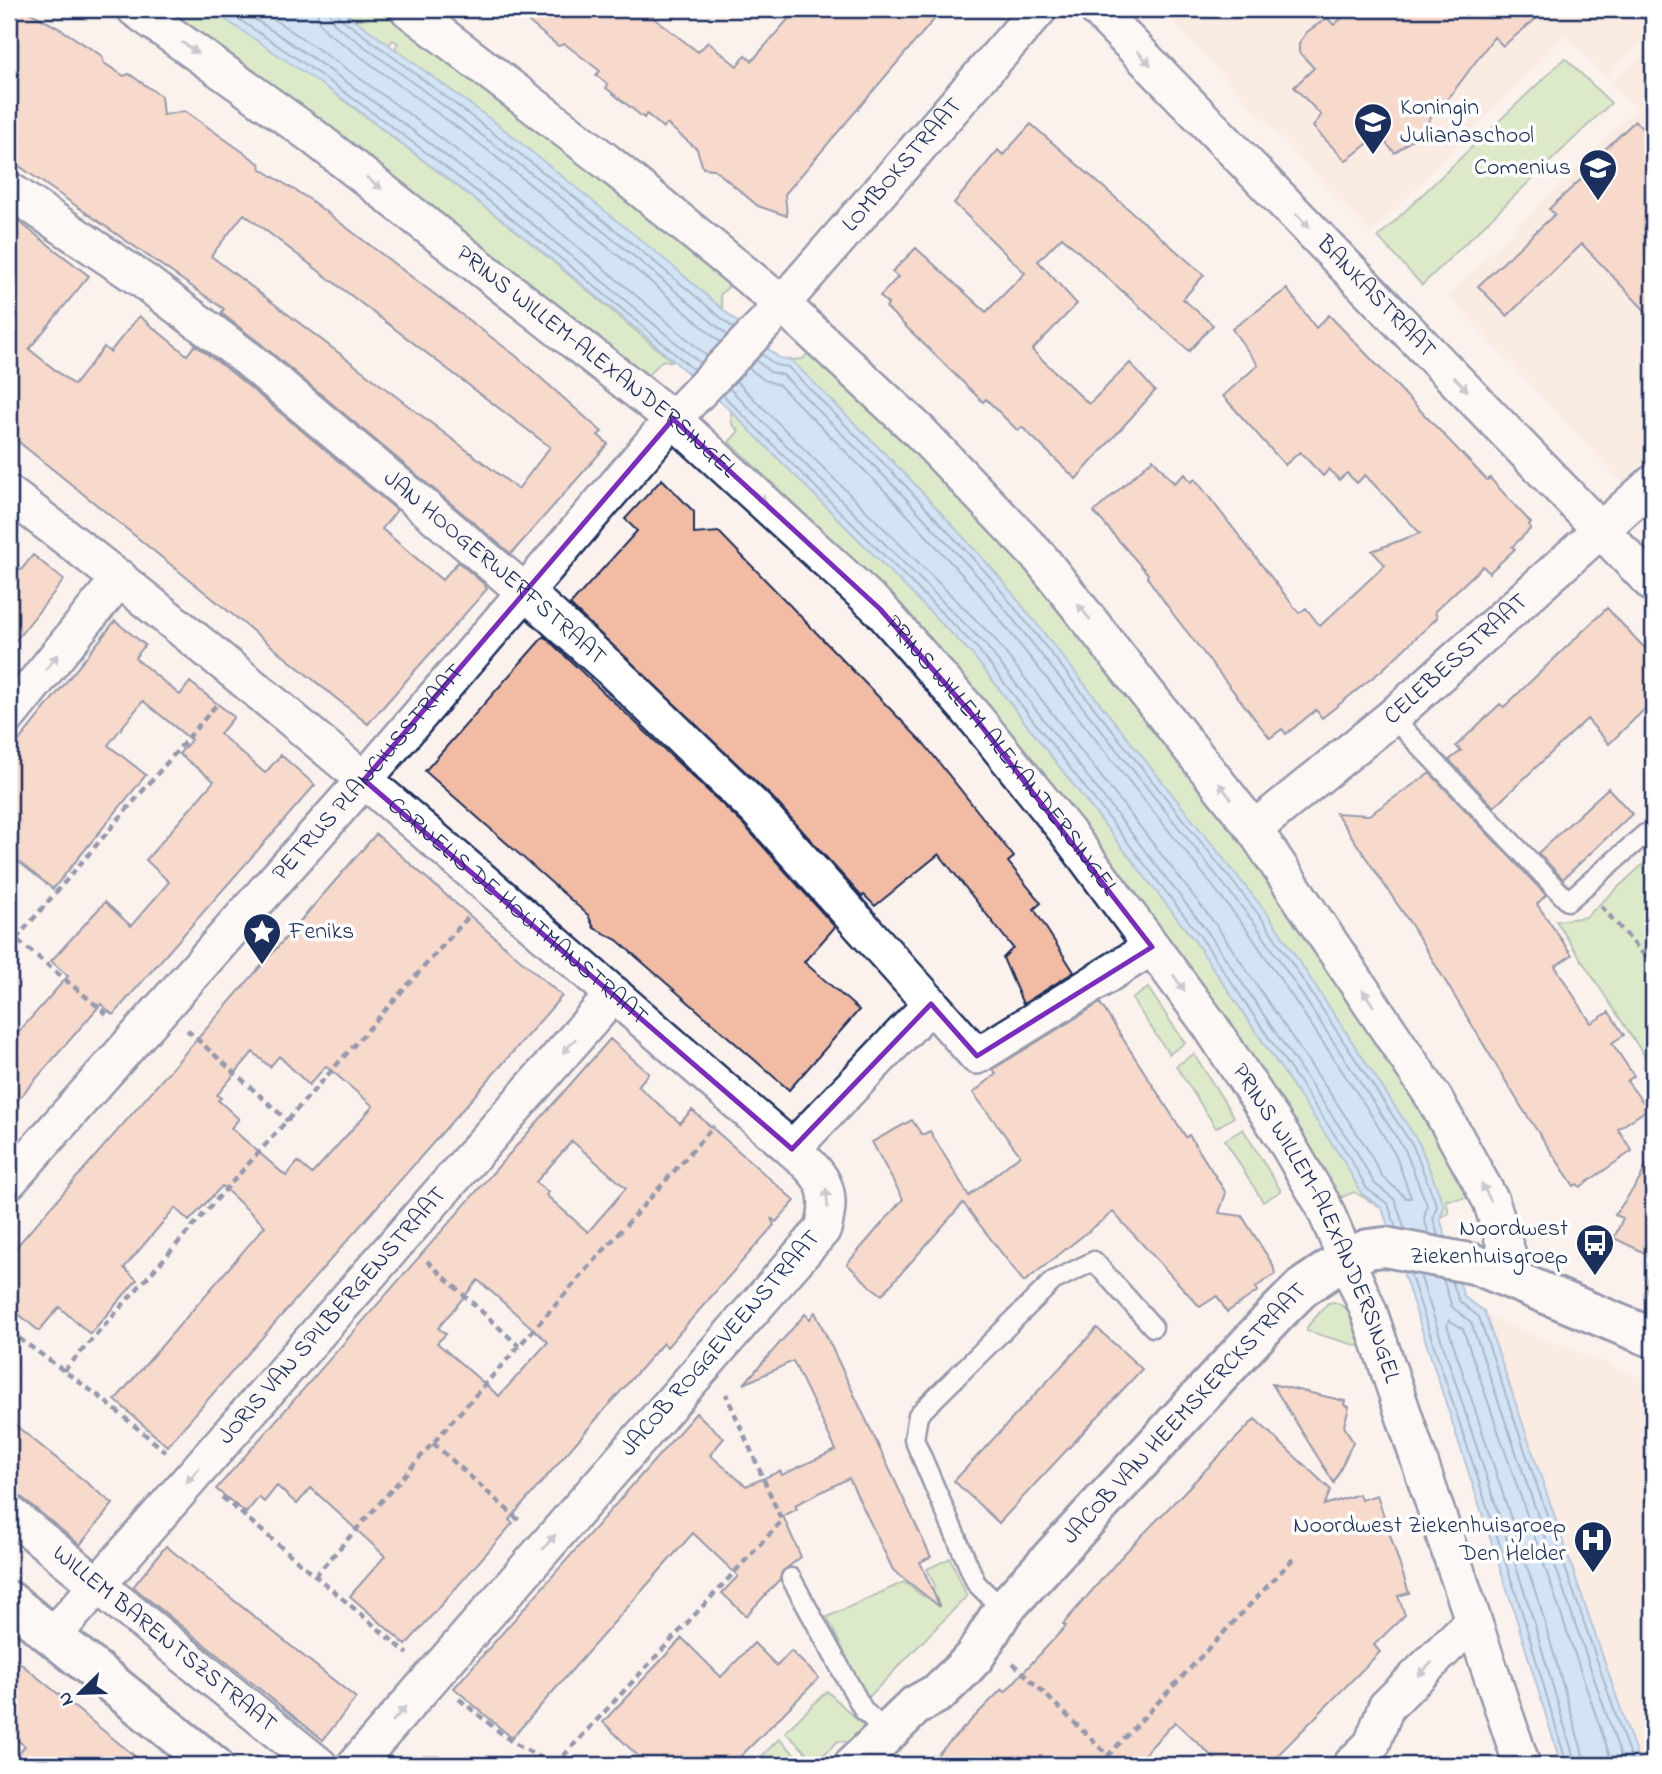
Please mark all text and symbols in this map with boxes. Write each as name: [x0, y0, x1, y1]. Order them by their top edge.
one-way arrow: [181, 41, 199, 55]
one-way arrow: [1136, 49, 1152, 66]
street label: LOMBOKSTRAAT: [834, 90, 971, 240]
place label: Koningin Julianaschool: [1400, 91, 1534, 154]
school or university icon: Koningin Julianaschool: [1352, 101, 1394, 156]
school or university icon: Comenius: [1577, 147, 1619, 202]
place label: Comenius: [1474, 151, 1571, 186]
one-way arrow: [364, 176, 382, 191]
one-way arrow: [1294, 212, 1310, 229]
street label: BANKASTRAAT: [1307, 227, 1444, 367]
street label: PRINS WILLEM-ALEXANDERSINGEL: [448, 237, 745, 487]
one-way arrow: [1452, 376, 1469, 393]
street label: JAN HOOGERWERFSTRAAT: [375, 462, 614, 674]
one-way arrow: [750, 488, 767, 504]
street label: CELEBESSTRAAT: [1376, 585, 1536, 734]
one-way arrow: [1077, 604, 1092, 621]
street label: PRINS WILLEM-ALEXANDERSINGEL: [876, 608, 1126, 904]
one-way arrow: [44, 653, 59, 670]
street label: PETRUS PLANCIUSSTRAAT: [264, 656, 473, 889]
one-way arrow: [1218, 782, 1233, 800]
street label: CORNELIS DE HOUTMANSTRAAT: [379, 789, 656, 1034]
place icon: Feniks: [241, 911, 283, 966]
place label: Feniks: [288, 915, 354, 950]
one-way arrow: [1172, 974, 1186, 992]
one-way arrow: [1361, 989, 1375, 1007]
one-way arrow: [561, 1037, 577, 1055]
street label: PRINS WILLEM-ALEXANDERSINGEL: [1222, 1057, 1409, 1388]
street label: JORIS VAN SPILBERGENSTRAAT: [210, 1179, 456, 1453]
one-way arrow: [1481, 1182, 1492, 1202]
one-way arrow: [821, 1187, 832, 1209]
place label: Noordwest Ziekenhuisgroep: [1410, 1212, 1568, 1275]
bus stop icon: Noordwest Ziekenhuisgroep: [1574, 1222, 1616, 1277]
street label: JACOB ROGGEVEENSTRAAT: [612, 1223, 830, 1465]
street label: JACOB VAN HEEMSKERCKSTRAAT: [1054, 1274, 1316, 1553]
one-way arrow: [185, 1466, 201, 1484]
place label: Noordwest Ziekenhuisgroep Den Helder: [1293, 1509, 1567, 1572]
hospital icon: Noordwest Ziekenhuisgroep Den Helder: [1572, 1519, 1614, 1574]
one-way arrow: [541, 1533, 557, 1551]
street label: WILLEM BARENTSZSTRAAT: [46, 1540, 282, 1738]
north arrow: [46, 1658, 116, 1728]
one-way arrow: [1416, 1660, 1433, 1677]
one-way arrow: [391, 1705, 406, 1722]

